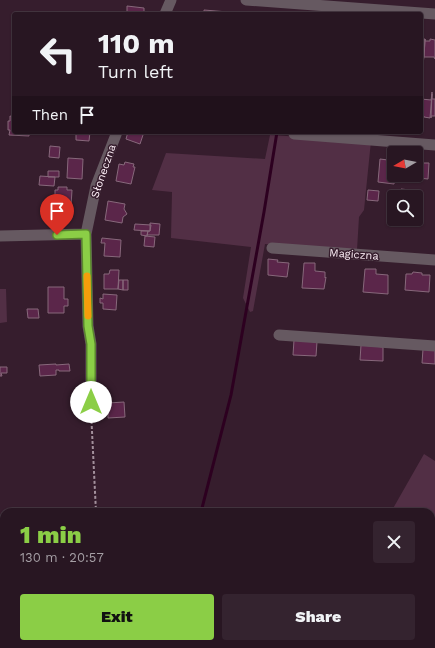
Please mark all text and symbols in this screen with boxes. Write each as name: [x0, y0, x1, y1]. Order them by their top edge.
text: 110 m: [98, 27, 175, 60]
icon: left: [32, 28, 84, 80]
text: Turn left: [98, 61, 173, 82]
icon: arrive: [76, 104, 98, 126]
text: Then: [32, 106, 68, 124]
street label: Słoneczna: [88, 143, 119, 200]
north arrow: [387, 146, 423, 182]
map controls: [387, 146, 423, 226]
button: search: [387, 190, 423, 226]
pin: [40, 194, 74, 235]
icon: arrive: [46, 200, 68, 222]
street label: Magiczna: [329, 246, 379, 263]
position arrow: [70, 381, 112, 423]
text: 1 min: [20, 521, 82, 549]
button: close: [373, 521, 415, 563]
text: 130 m · 20:57: [20, 550, 104, 565]
button: Exit: [20, 594, 214, 640]
button: Share: [222, 594, 415, 640]

